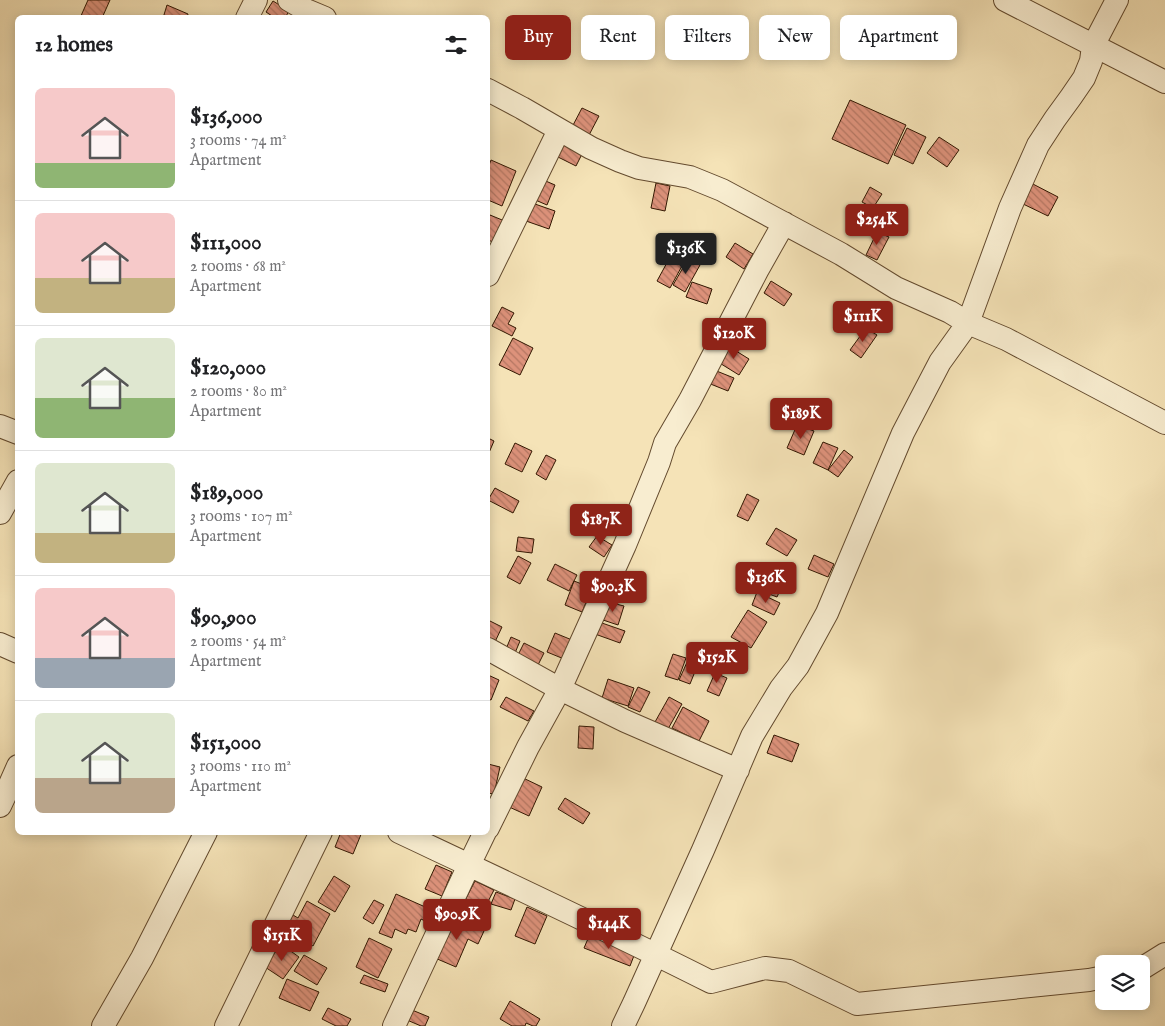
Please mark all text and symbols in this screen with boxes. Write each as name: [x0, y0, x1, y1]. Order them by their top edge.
chip: Buy: [505, 15, 571, 60]
chip: Rent: [581, 15, 655, 60]
chip: Filters: [665, 15, 749, 60]
chip: New: [759, 15, 830, 60]
chip: Apartment: [840, 15, 957, 60]
icon: filters: [442, 31, 470, 59]
text: 12 homes: [35, 32, 113, 59]
text: $136,000: [190, 104, 263, 131]
icon: home: [75, 108, 135, 168]
text: 3 rooms · 74 m²: [190, 131, 287, 151]
text: Apartment: [190, 151, 261, 171]
pin: $254K: [842, 204, 912, 246]
text: $254K: [856, 210, 898, 230]
text: $111,000: [190, 230, 262, 257]
pin: $136K: [651, 232, 721, 275]
icon: home: [75, 233, 135, 293]
text: $136K: [666, 239, 706, 259]
text: 2 rooms · 68 m²: [190, 257, 286, 277]
text: Apartment: [190, 277, 261, 297]
pin: $111K: [828, 300, 898, 343]
text: $111K: [844, 307, 882, 327]
pin: $120K: [699, 318, 769, 360]
text: $120K: [713, 324, 755, 344]
text: $120,000: [190, 355, 266, 382]
icon: home: [75, 358, 135, 418]
text: 2 rooms · 80 m²: [190, 382, 287, 402]
pin: $189K: [766, 398, 836, 440]
text: Apartment: [190, 402, 261, 422]
text: $189K: [781, 404, 821, 424]
text: $189,000: [190, 480, 263, 507]
icon: home: [75, 483, 135, 543]
pin: $187K: [566, 504, 636, 546]
text: 3 rooms · 107 m²: [190, 507, 293, 527]
text: $187K: [581, 510, 621, 530]
text: Apartment: [190, 527, 261, 547]
pin: $136K: [731, 562, 801, 604]
text: $136K: [746, 568, 786, 588]
pin: $90.3K: [572, 570, 654, 613]
text: $90.3K: [591, 577, 635, 597]
text: $90,900: [190, 605, 257, 632]
icon: home: [75, 608, 135, 668]
text: 2 rooms · 54 m²: [190, 632, 287, 652]
pin: $152K: [682, 642, 752, 684]
text: $152K: [697, 648, 737, 668]
text: Apartment: [190, 652, 261, 672]
text: $151,000: [190, 730, 261, 757]
icon: home: [75, 733, 135, 793]
text: 3 rooms · 110 m²: [190, 757, 291, 777]
text: Apartment: [190, 777, 261, 797]
pin: $90.9K: [416, 898, 498, 941]
text: $90.9K: [434, 905, 480, 925]
pin: $144K: [574, 908, 644, 950]
text: $144K: [588, 914, 630, 934]
pin: $151K: [247, 920, 317, 962]
text: $151K: [263, 926, 301, 946]
map controls: [1095, 955, 1150, 1010]
button: layers: [1095, 955, 1150, 1010]

